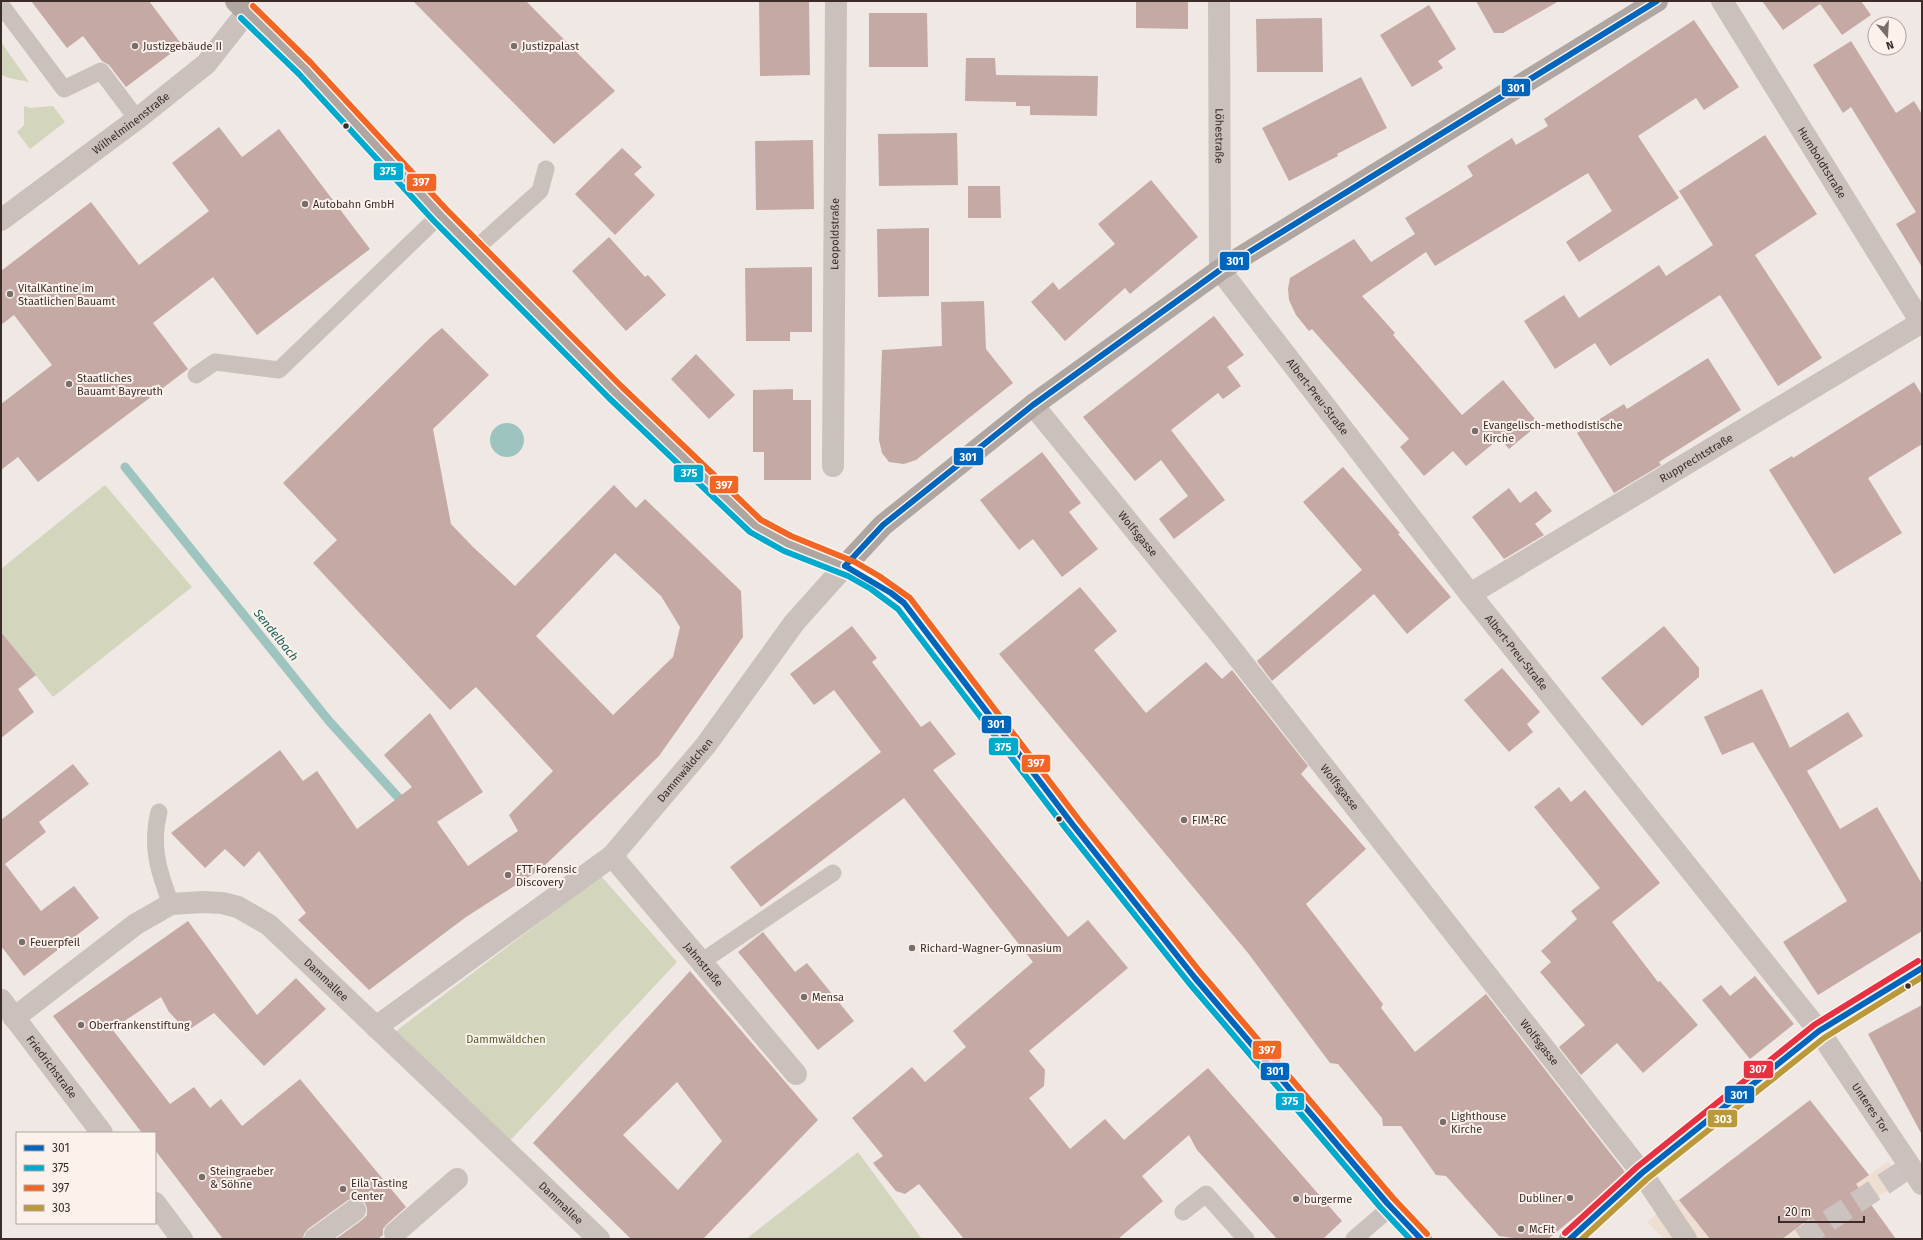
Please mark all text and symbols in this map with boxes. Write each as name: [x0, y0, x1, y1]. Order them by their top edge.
north arrow: [1867, 16, 1907, 56]
text: N: [1884, 38, 1895, 52]
place label: Justizgebäude II: [143, 40, 222, 53]
place label: Justizpalast: [522, 40, 579, 53]
marker: Justizgebäude II: [130, 41, 140, 51]
marker: Justizpalast: [509, 41, 519, 51]
line badge: 301: [1501, 78, 1531, 97]
text: 301: [1506, 82, 1525, 95]
street label: Wilhelminenstraße: [90, 90, 172, 157]
street label: Löhestraße: [1212, 108, 1226, 164]
unlabelled marker: [341, 121, 351, 131]
street label: Humboldtstraße: [1795, 125, 1849, 201]
line badge: 375: [373, 162, 404, 181]
text: 375: [379, 165, 396, 178]
line badge: 397: [406, 173, 437, 192]
text: 397: [412, 176, 429, 189]
place label: Autobahn GmbH: [313, 198, 395, 211]
street label: Leopoldstraße: [828, 198, 842, 270]
marker: Autobahn GmbH: [300, 199, 310, 209]
line badge: 301: [1219, 251, 1250, 271]
text: 301: [1225, 255, 1244, 268]
place label: VitalKantine im Staatlichen Bauamt: [18, 282, 116, 308]
marker: VitalKantine im Staatlichen Bauamt: [5, 289, 15, 299]
street label: Albert-Preu-Straße: [1284, 356, 1351, 438]
place label: Staatliches Bauamt Bayreuth: [77, 372, 163, 398]
marker: Staatliches Bauamt Bayreuth: [64, 379, 74, 389]
place label: Evangelisch-methodistische Kirche: [1483, 419, 1622, 445]
marker: Evangelisch-methodistische Kirche: [1470, 426, 1480, 436]
street label: Rupprechtstraße: [1657, 431, 1735, 485]
line badge: 301: [953, 447, 984, 466]
text: 301: [958, 451, 977, 464]
line badge: 375: [673, 464, 704, 483]
text: 375: [680, 467, 697, 480]
line badge: 397: [709, 475, 739, 494]
text: 397: [715, 479, 732, 492]
street label: Wolfsgasse: [1115, 509, 1160, 559]
water label: Sendelbach: [250, 605, 301, 664]
street label: Albert-Preu-Straße: [1482, 612, 1550, 693]
line badge: 301: [981, 715, 1012, 734]
text: 301: [986, 718, 1005, 731]
street label: Dammwäldchen: [655, 736, 716, 805]
line badge: 375: [988, 737, 1019, 756]
text: 375: [994, 741, 1011, 754]
line badge: 397: [1021, 754, 1051, 773]
text: 397: [1027, 757, 1044, 770]
street label: Wolfsgasse: [1317, 762, 1361, 813]
unlabelled marker: [1054, 814, 1064, 824]
place label: FIM-RC: [1192, 814, 1226, 827]
marker: FIM-RC: [1179, 815, 1189, 825]
place label: FTT Forensic Discovery: [516, 863, 577, 889]
marker: FTT Forensic Discovery: [503, 870, 513, 880]
place label: Feuerpfeil: [30, 936, 80, 949]
marker: Feuerpfeil: [17, 937, 27, 947]
street label: Jahnstraße: [681, 940, 726, 990]
place label: Richard-Wagner-Gymnasium: [920, 942, 1062, 955]
marker: Richard-Wagner-Gymnasium: [907, 943, 917, 953]
street label: Dammallee: [301, 956, 351, 1004]
unlabelled marker: [1903, 981, 1913, 991]
place label: Mensa: [812, 991, 844, 1004]
marker: Mensa: [799, 992, 809, 1002]
street label: Wolfsgasse: [1517, 1017, 1561, 1068]
place label: Oberfrankenstiftung: [89, 1019, 190, 1032]
marker: Oberfrankenstiftung: [76, 1020, 86, 1030]
street label: Friedrichstraße: [23, 1033, 79, 1101]
park label: Dammwäldchen: [466, 1033, 546, 1046]
line badge: 397: [1252, 1040, 1282, 1060]
text: 397: [1258, 1044, 1275, 1057]
line badge: 307: [1743, 1060, 1774, 1079]
line badge: 301: [1260, 1062, 1290, 1081]
text: 307: [1748, 1063, 1767, 1076]
text: 301: [1265, 1065, 1284, 1078]
street label: Unteres Tor: [1849, 1081, 1892, 1136]
line badge: 301: [1724, 1085, 1755, 1104]
text: 301: [1729, 1089, 1748, 1102]
line badge: 375: [1275, 1092, 1305, 1111]
text: 375: [1281, 1095, 1298, 1108]
line badge: 303: [1707, 1109, 1738, 1128]
place label: Lighthouse Kirche: [1451, 1110, 1506, 1136]
text: 303: [1713, 1113, 1732, 1126]
marker: Lighthouse Kirche: [1438, 1117, 1448, 1127]
legend: [16, 1132, 156, 1224]
text: 301: [52, 1141, 70, 1155]
text: 375: [52, 1161, 69, 1175]
place label: Steingraeber & Söhne: [210, 1165, 274, 1191]
marker: Steingraeber & Söhne: [197, 1172, 207, 1182]
place label: Eila Tasting Center: [351, 1177, 408, 1203]
street label: Dammallee: [536, 1179, 586, 1227]
text: 397: [52, 1181, 69, 1195]
marker: Eila Tasting Center: [338, 1184, 348, 1194]
place label: Dubliner: [1519, 1192, 1563, 1205]
place label: burgerme: [1304, 1193, 1352, 1206]
marker: Dubliner: [1565, 1193, 1575, 1203]
marker: burgerme: [1291, 1194, 1301, 1204]
scale bar: [1779, 1198, 1864, 1224]
text: 303: [52, 1201, 71, 1215]
text: 20 m: [1785, 1205, 1811, 1219]
place label: McFit: [1529, 1223, 1555, 1236]
marker: McFit: [1516, 1224, 1526, 1234]

